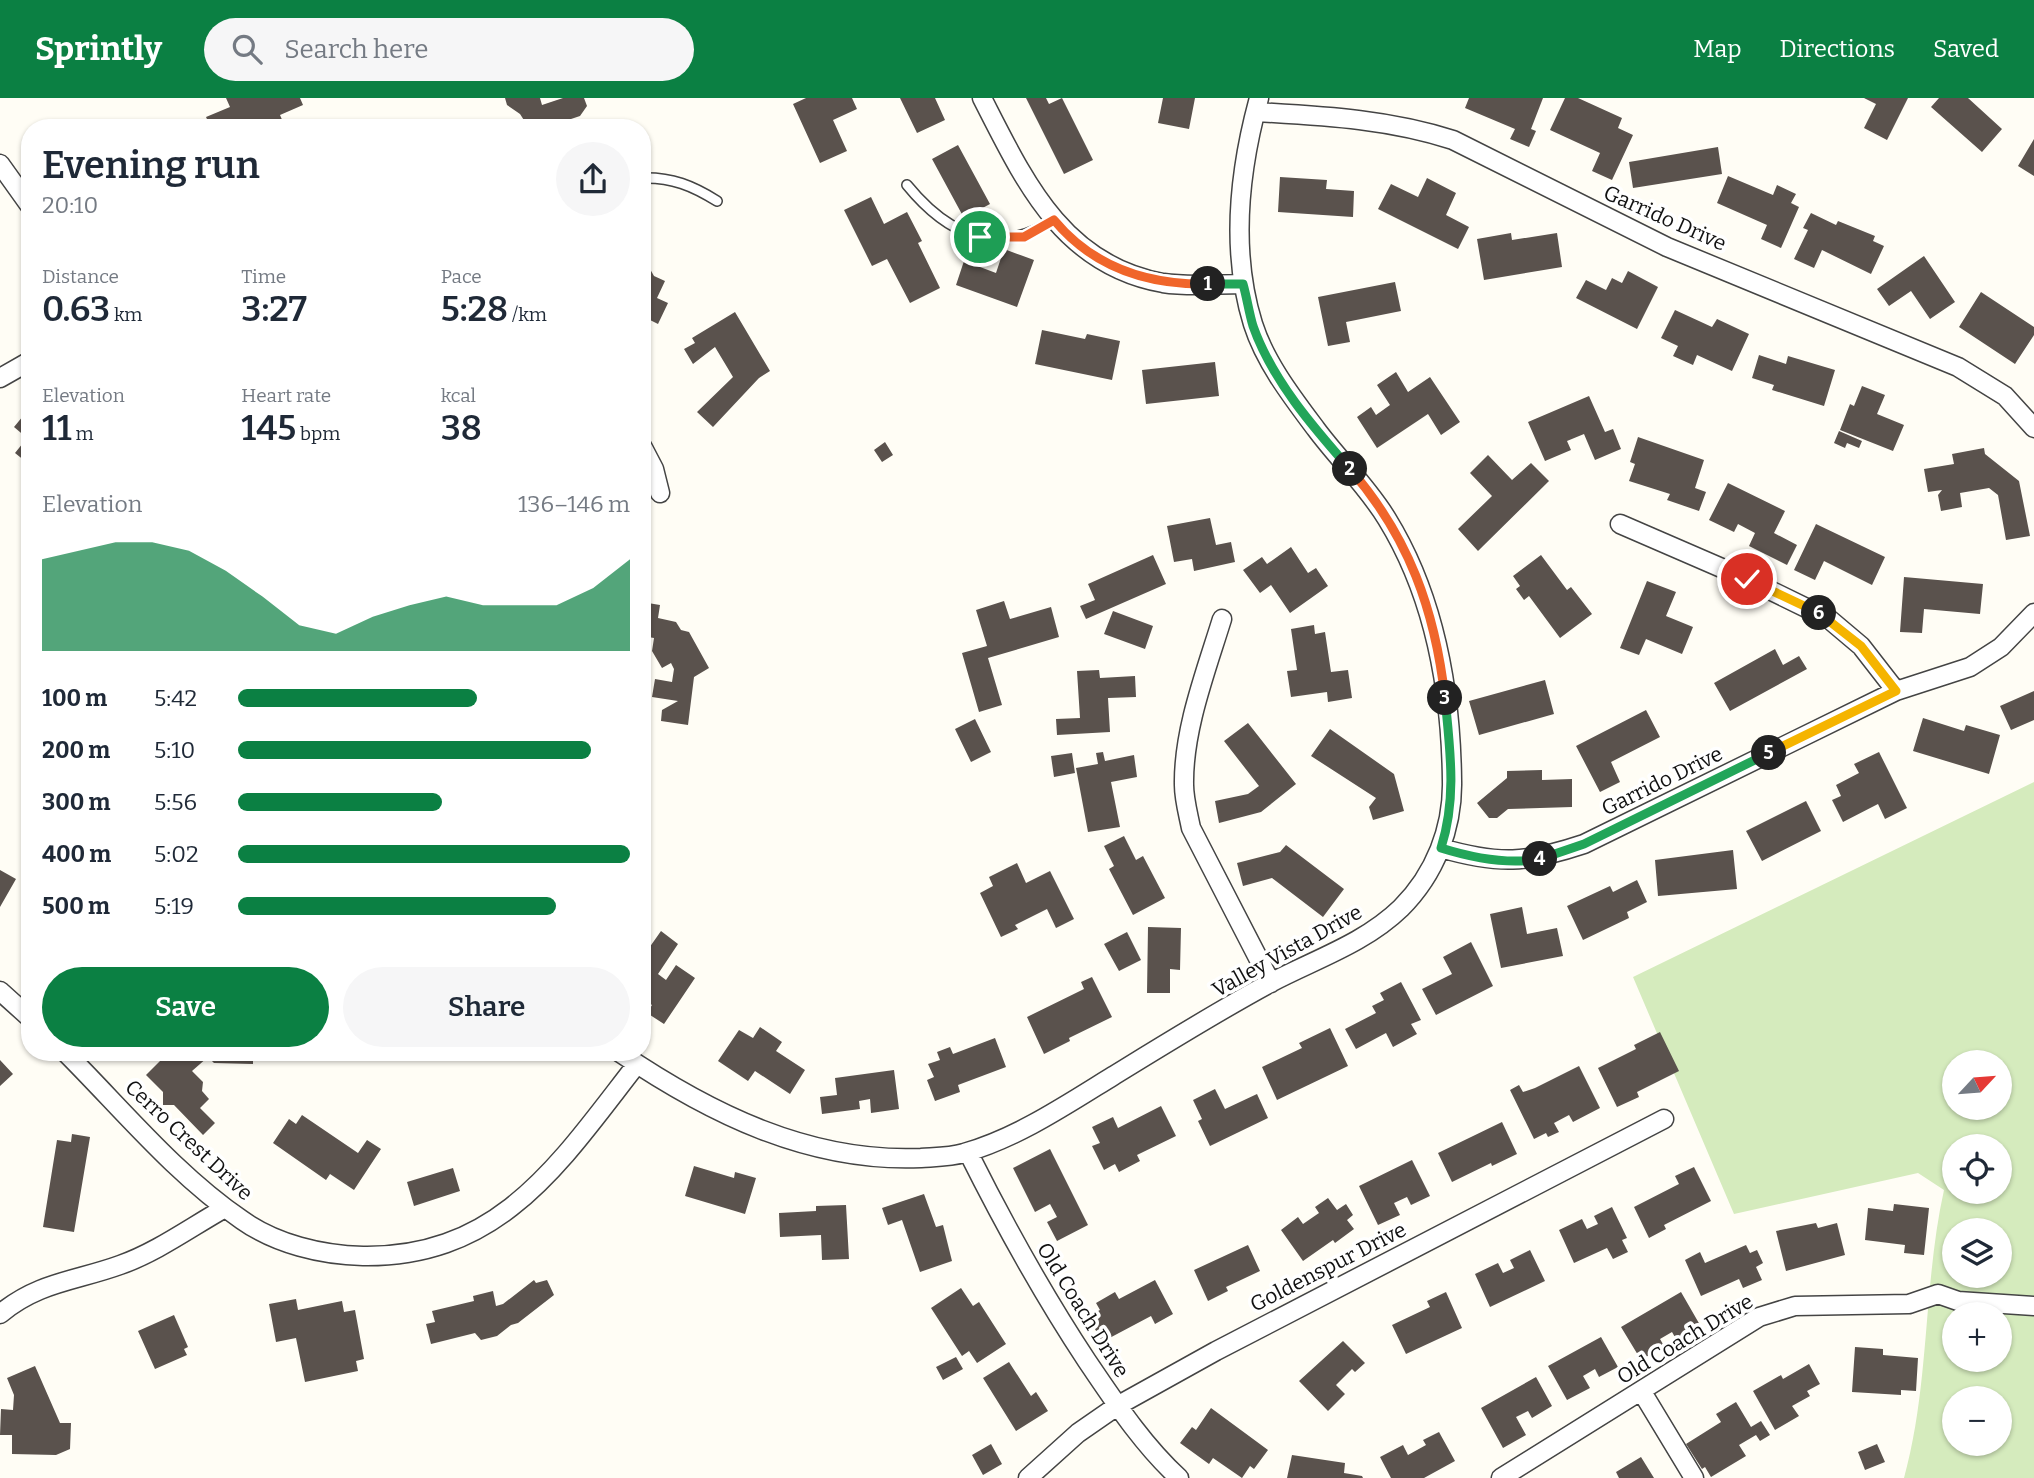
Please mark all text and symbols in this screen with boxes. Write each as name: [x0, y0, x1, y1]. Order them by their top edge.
search box: [204, 18, 694, 81]
text: Sprintly: [35, 29, 162, 69]
icon: search: [228, 30, 266, 68]
text: Search here: [284, 34, 428, 65]
text: Map: [1693, 35, 1742, 63]
text: Directions: [1780, 35, 1895, 63]
text: Saved: [1933, 35, 1999, 63]
text: Evening run: [42, 142, 260, 188]
button: share: [556, 142, 630, 216]
street label: Garrido Drive: [1600, 179, 1730, 257]
text: 20:10: [42, 191, 98, 219]
pin: [950, 207, 1010, 267]
icon: arrive: [961, 218, 999, 256]
text: Distance: [42, 265, 119, 288]
text: Time: [241, 265, 286, 288]
text: Pace: [441, 265, 482, 288]
pin: 1: [1190, 266, 1226, 302]
text: 1: [1203, 272, 1212, 295]
text: 0.63: [42, 288, 110, 330]
text: 3:27: [241, 288, 307, 330]
text: 5:28: [441, 288, 508, 330]
text: km: [110, 303, 142, 326]
text: /km: [508, 303, 547, 326]
text: Elevation: [42, 384, 125, 407]
text: Heart rate: [241, 384, 331, 407]
text: kcal: [441, 384, 476, 407]
text: 11: [42, 407, 72, 449]
text: 145: [241, 407, 296, 449]
text: 38: [441, 407, 482, 449]
text: m: [72, 422, 94, 445]
text: bpm: [296, 422, 340, 445]
pin: 2: [1332, 452, 1368, 486]
text: 2: [1344, 457, 1355, 480]
text: Elevation: [42, 490, 142, 518]
text: 136–146 m: [518, 490, 630, 518]
pin: [1717, 549, 1777, 609]
icon: check: [1728, 560, 1766, 598]
pin: 6: [1801, 596, 1836, 630]
text: 6: [1813, 601, 1824, 624]
pin: 3: [1428, 680, 1462, 716]
text: 100 m: [42, 684, 107, 712]
text: 5:42: [154, 684, 197, 712]
text: 3: [1439, 686, 1450, 709]
text: 200 m: [42, 736, 110, 764]
text: 5:10: [154, 736, 195, 764]
pin: 5: [1752, 736, 1786, 770]
street label: Garrido Drive: [1597, 741, 1727, 821]
text: 5: [1763, 741, 1774, 764]
text: 300 m: [42, 788, 111, 816]
text: 5:56: [154, 788, 197, 816]
text: 400 m: [42, 840, 111, 868]
text: 5:02: [154, 840, 198, 868]
pin: 4: [1522, 842, 1558, 876]
text: 4: [1534, 847, 1545, 870]
text: 500 m: [42, 892, 110, 920]
text: 5:19: [154, 892, 194, 920]
street label: Valley Vista Drive: [1207, 899, 1367, 1003]
button: Save: [42, 967, 329, 1047]
button: Share: [343, 967, 630, 1047]
north arrow: [1942, 1050, 2012, 1120]
map controls: [1942, 1050, 2012, 1456]
street label: Cerro Crest Drive: [120, 1074, 258, 1206]
button: locate: [1942, 1134, 2012, 1204]
street label: Goldenspur Drive: [1246, 1216, 1410, 1318]
button: layers: [1942, 1218, 2012, 1288]
street label: Old Coach Drive: [1031, 1238, 1135, 1382]
street label: Old Coach Drive: [1612, 1288, 1758, 1390]
button: +: [1942, 1302, 2012, 1372]
button: −: [1942, 1386, 2012, 1456]

